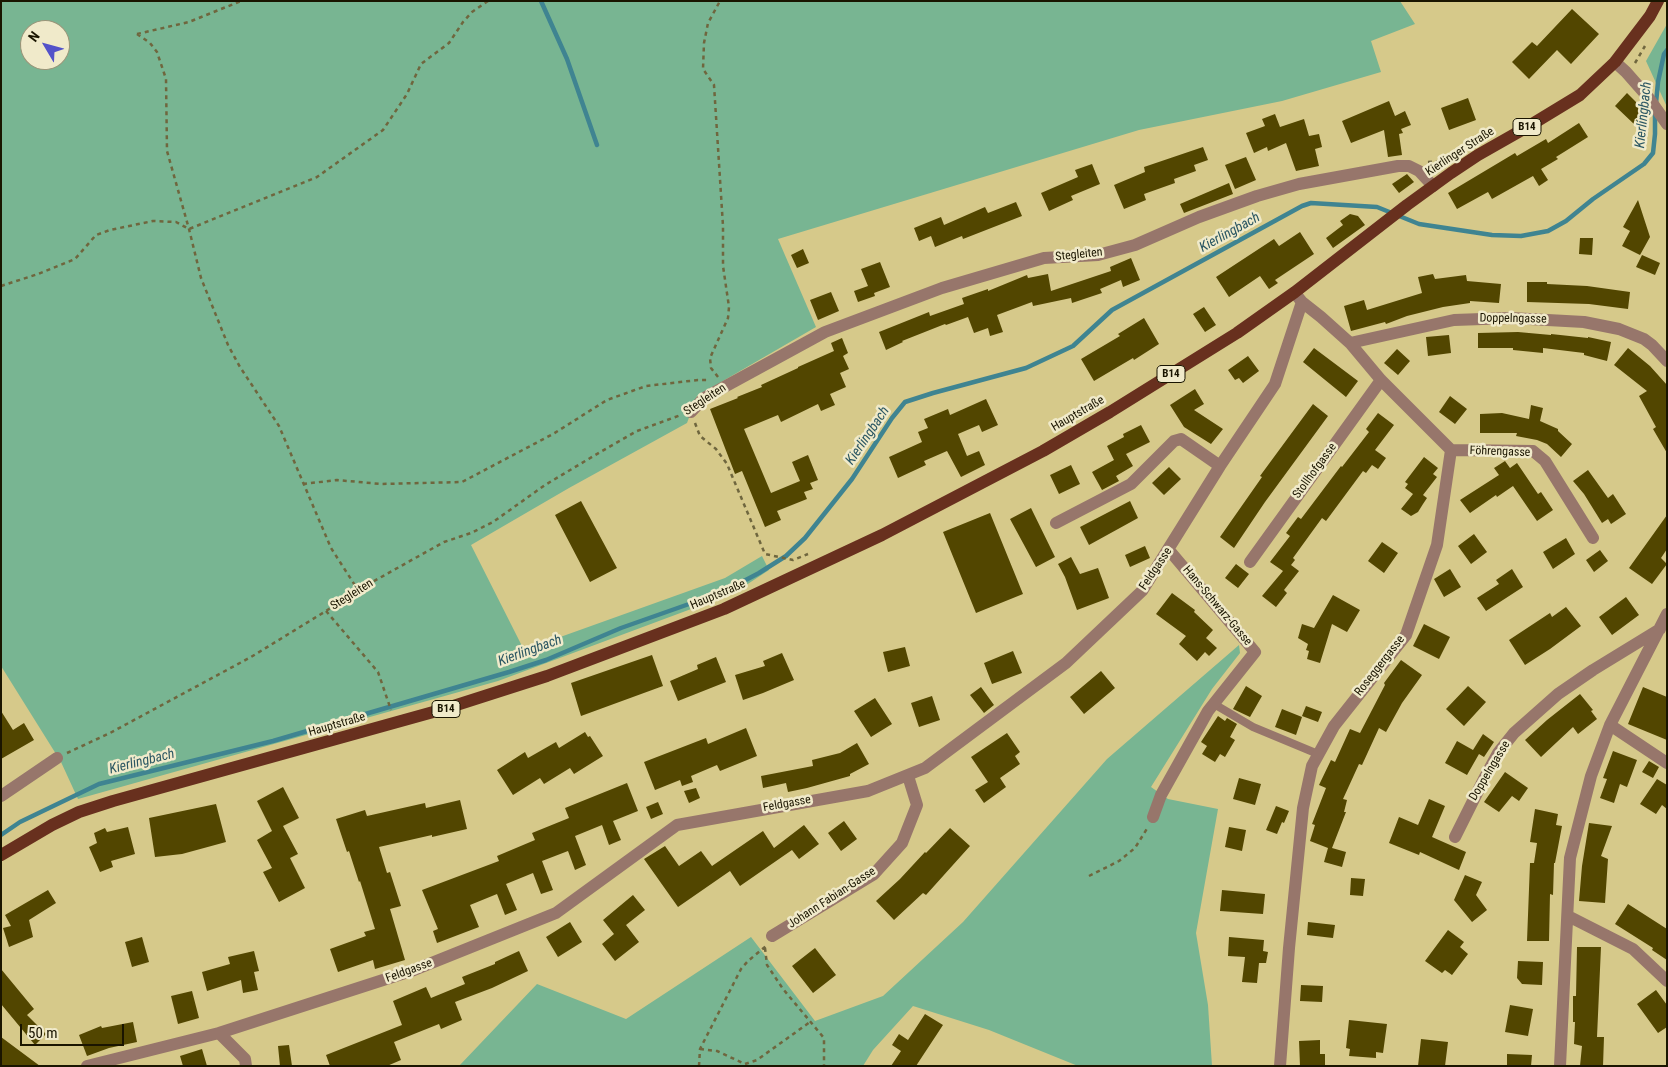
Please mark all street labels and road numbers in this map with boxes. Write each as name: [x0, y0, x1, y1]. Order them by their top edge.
road number: B14: [1513, 118, 1541, 136]
street label: Kierlinger Straße: [1423, 125, 1497, 179]
street label: Stegleiten: [1055, 245, 1103, 265]
street label: Doppelngasse: [1479, 311, 1547, 327]
road number: B14: [1157, 366, 1185, 382]
street label: Stegleiten: [681, 381, 729, 419]
street label: Hauptstraße: [1049, 393, 1107, 435]
street label: Stollhofgasse: [1290, 441, 1340, 501]
street label: Föhrengasse: [1469, 444, 1531, 460]
street label: Feldgasse: [1137, 545, 1175, 593]
street label: Hans-Schwarz-Gasse: [1179, 563, 1255, 649]
street label: Stegleiten: [328, 576, 376, 614]
street label: Hauptstraße: [688, 577, 748, 613]
street label: Roseggergasse: [1352, 633, 1408, 699]
road number: B14: [432, 701, 460, 718]
street label: Hauptstraße: [307, 710, 367, 740]
street label: Doppelngasse: [1467, 739, 1513, 803]
street label: Feldgasse: [762, 793, 812, 815]
street label: Johann Fabian-Gasse: [785, 864, 879, 932]
street label: Feldgasse: [384, 956, 434, 986]

